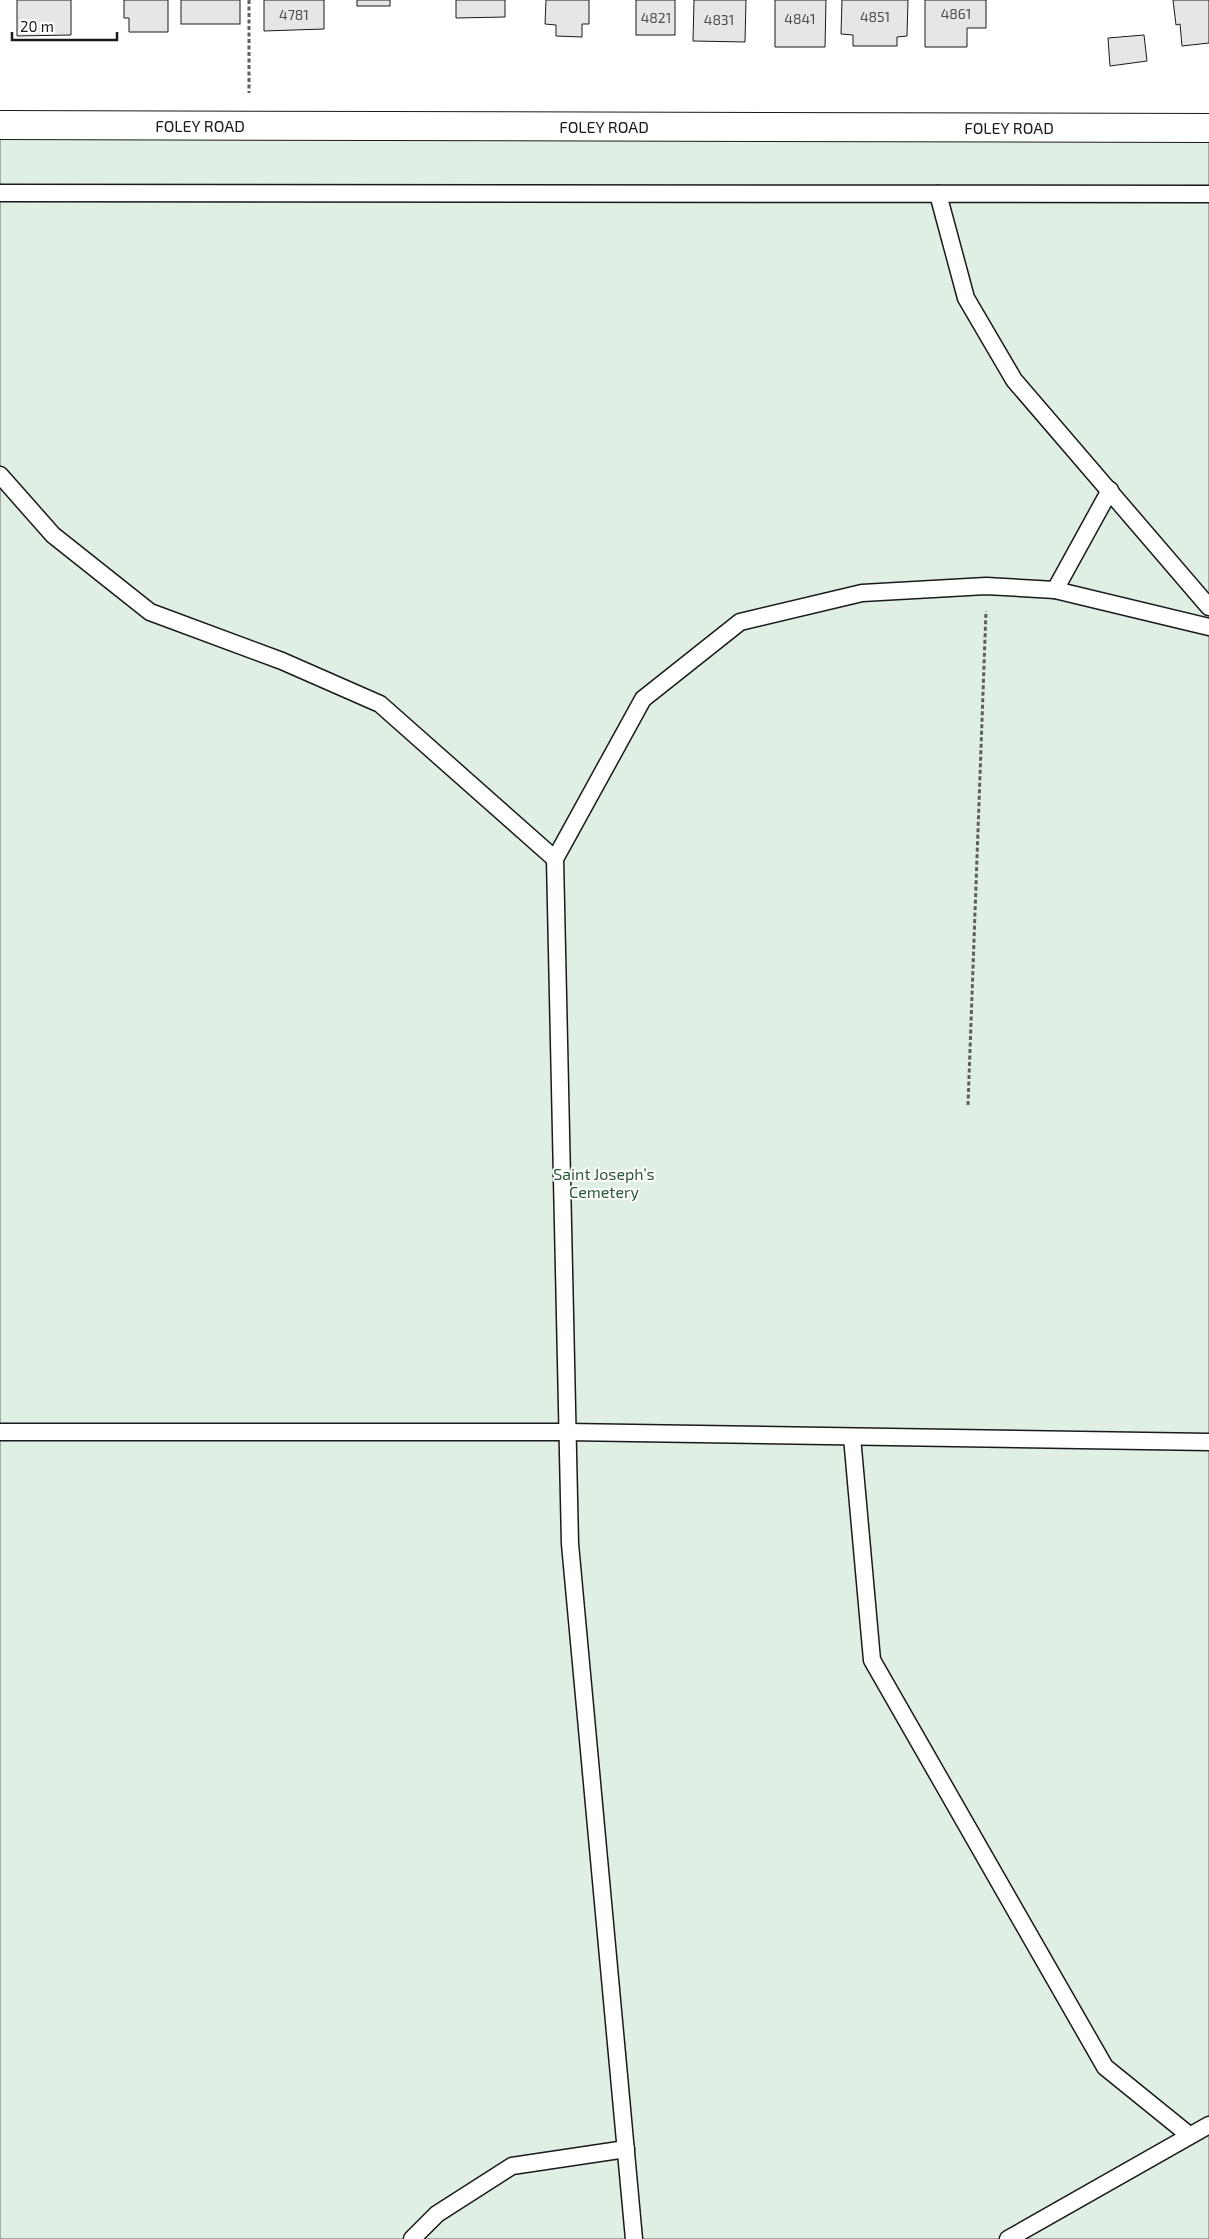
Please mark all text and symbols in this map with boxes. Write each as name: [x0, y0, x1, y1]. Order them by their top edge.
house number: 4861: [941, 5, 971, 22]
house number: 4781: [279, 6, 309, 23]
house number: 4851: [860, 8, 890, 25]
house number: 4821: [641, 9, 671, 26]
scale bar: [12, 10, 118, 42]
house number: 4841: [784, 10, 816, 27]
house number: 4831: [704, 11, 734, 28]
text: 20 m: [20, 17, 54, 35]
street label: FOLEY ROAD: [155, 116, 245, 135]
street label: FOLEY ROAD: [559, 117, 649, 136]
street label: FOLEY ROAD: [964, 118, 1054, 137]
park label: Saint Joseph’s Cemetery: [553, 1164, 655, 1201]

